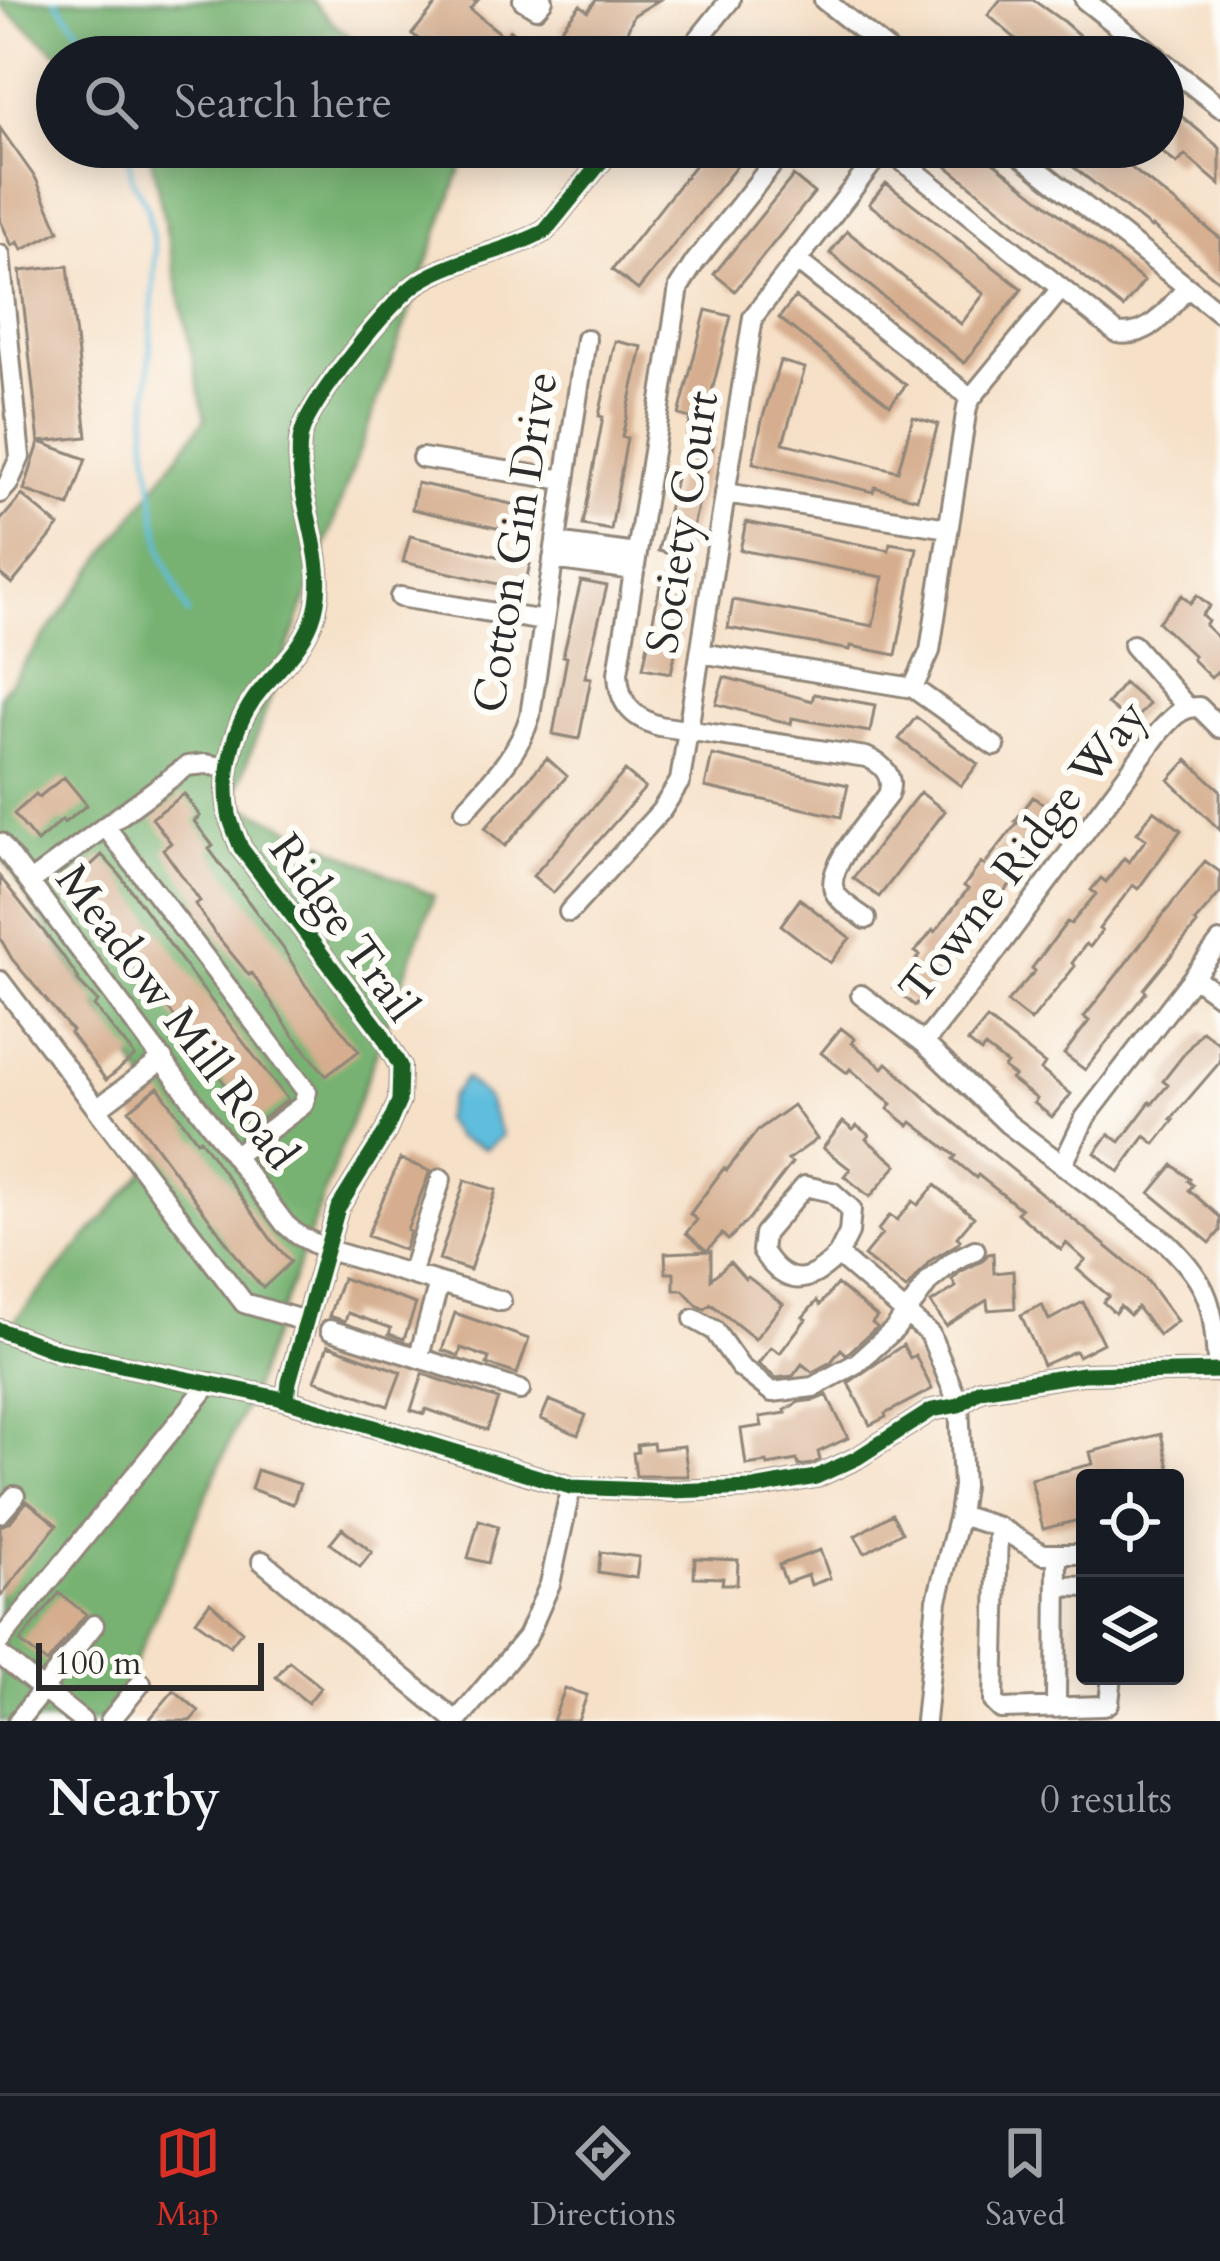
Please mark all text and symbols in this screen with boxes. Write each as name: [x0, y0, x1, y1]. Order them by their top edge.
search box: [36, 36, 1184, 168]
icon: search: [78, 69, 144, 135]
text: Search here: [174, 72, 392, 133]
street label: Cotton Gin Drive: [458, 368, 573, 717]
street label: Society Court: [632, 387, 733, 658]
street label: Towne Ridge Way: [885, 687, 1161, 1016]
street label: Ridge Trail: [255, 822, 433, 1034]
street label: Meadow Mill Road: [42, 852, 312, 1182]
map controls: [1076, 1469, 1184, 1685]
button: locate: [1076, 1469, 1184, 1577]
button: layers: [1076, 1577, 1184, 1685]
scale bar: [36, 1637, 264, 1690]
text: 100 m: [54, 1641, 141, 1686]
text: Nearby: [48, 1764, 220, 1834]
text: 0 results: [1040, 1773, 1172, 1826]
tab: Map: [155, 2120, 221, 2237]
tab: Directions: [530, 2120, 676, 2237]
tab: Saved: [985, 2120, 1065, 2237]

